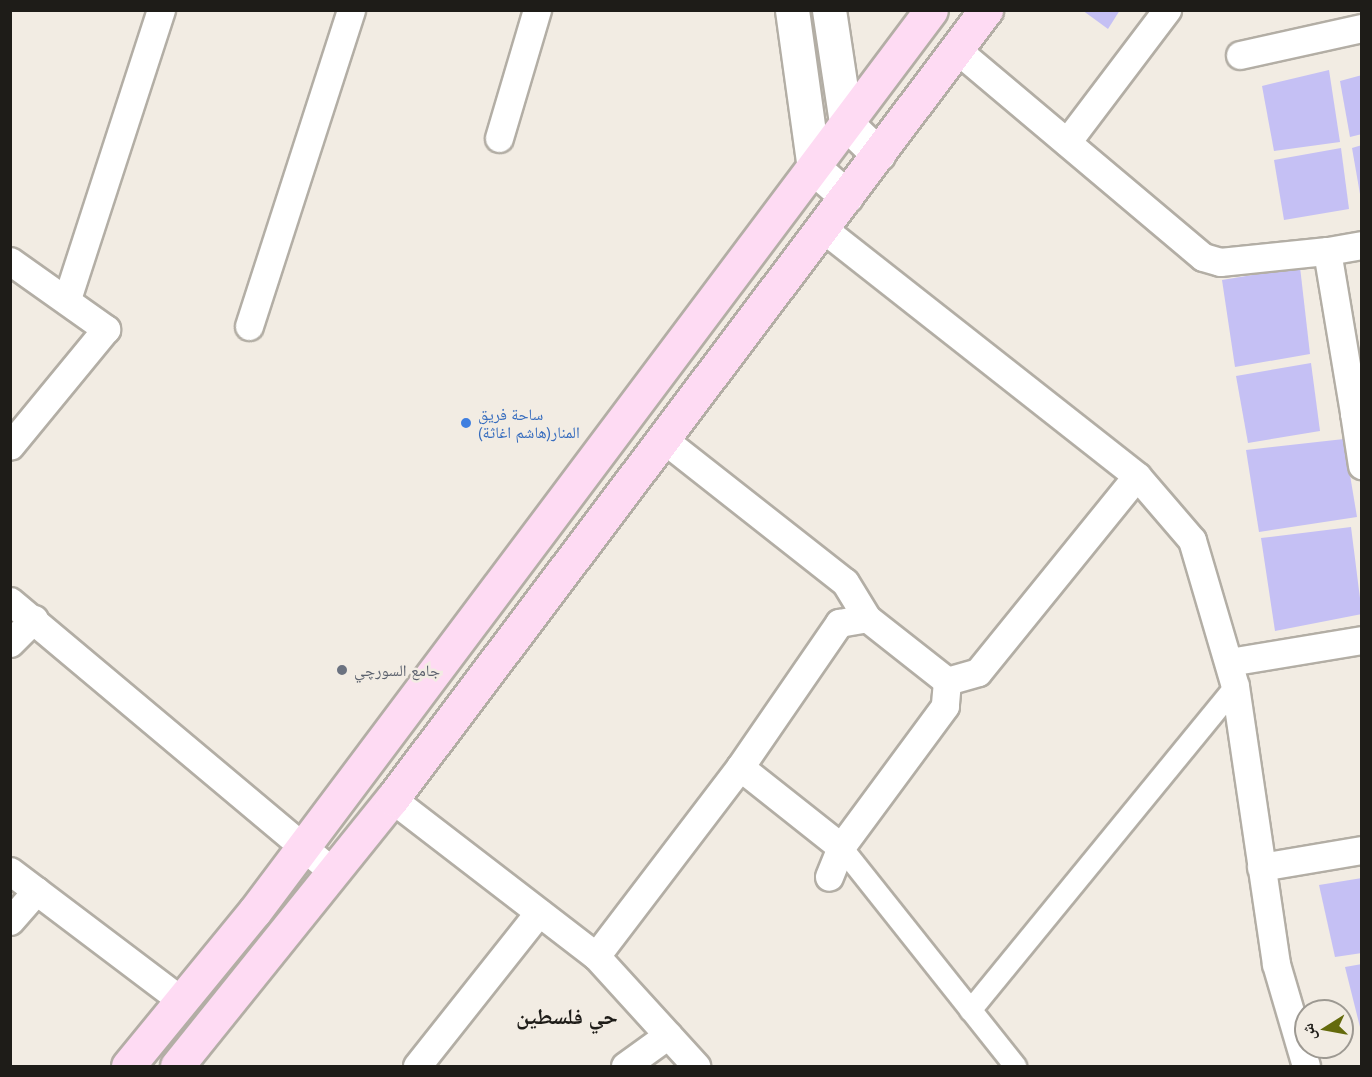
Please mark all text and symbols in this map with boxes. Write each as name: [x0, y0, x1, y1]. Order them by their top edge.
place label: ساحة فريق المنار(هاشم اغاثة): [478, 404, 580, 442]
marker: ساحة فريق المنار(هاشم اغاثة): [459, 416, 473, 430]
place label: جامع السورچي: [354, 660, 440, 680]
marker: جامع السورچي: [335, 663, 349, 677]
north arrow: [1294, 999, 1354, 1059]
district label: حي فلسطين: [516, 1004, 618, 1030]
text: ش: [1297, 1022, 1320, 1042]

